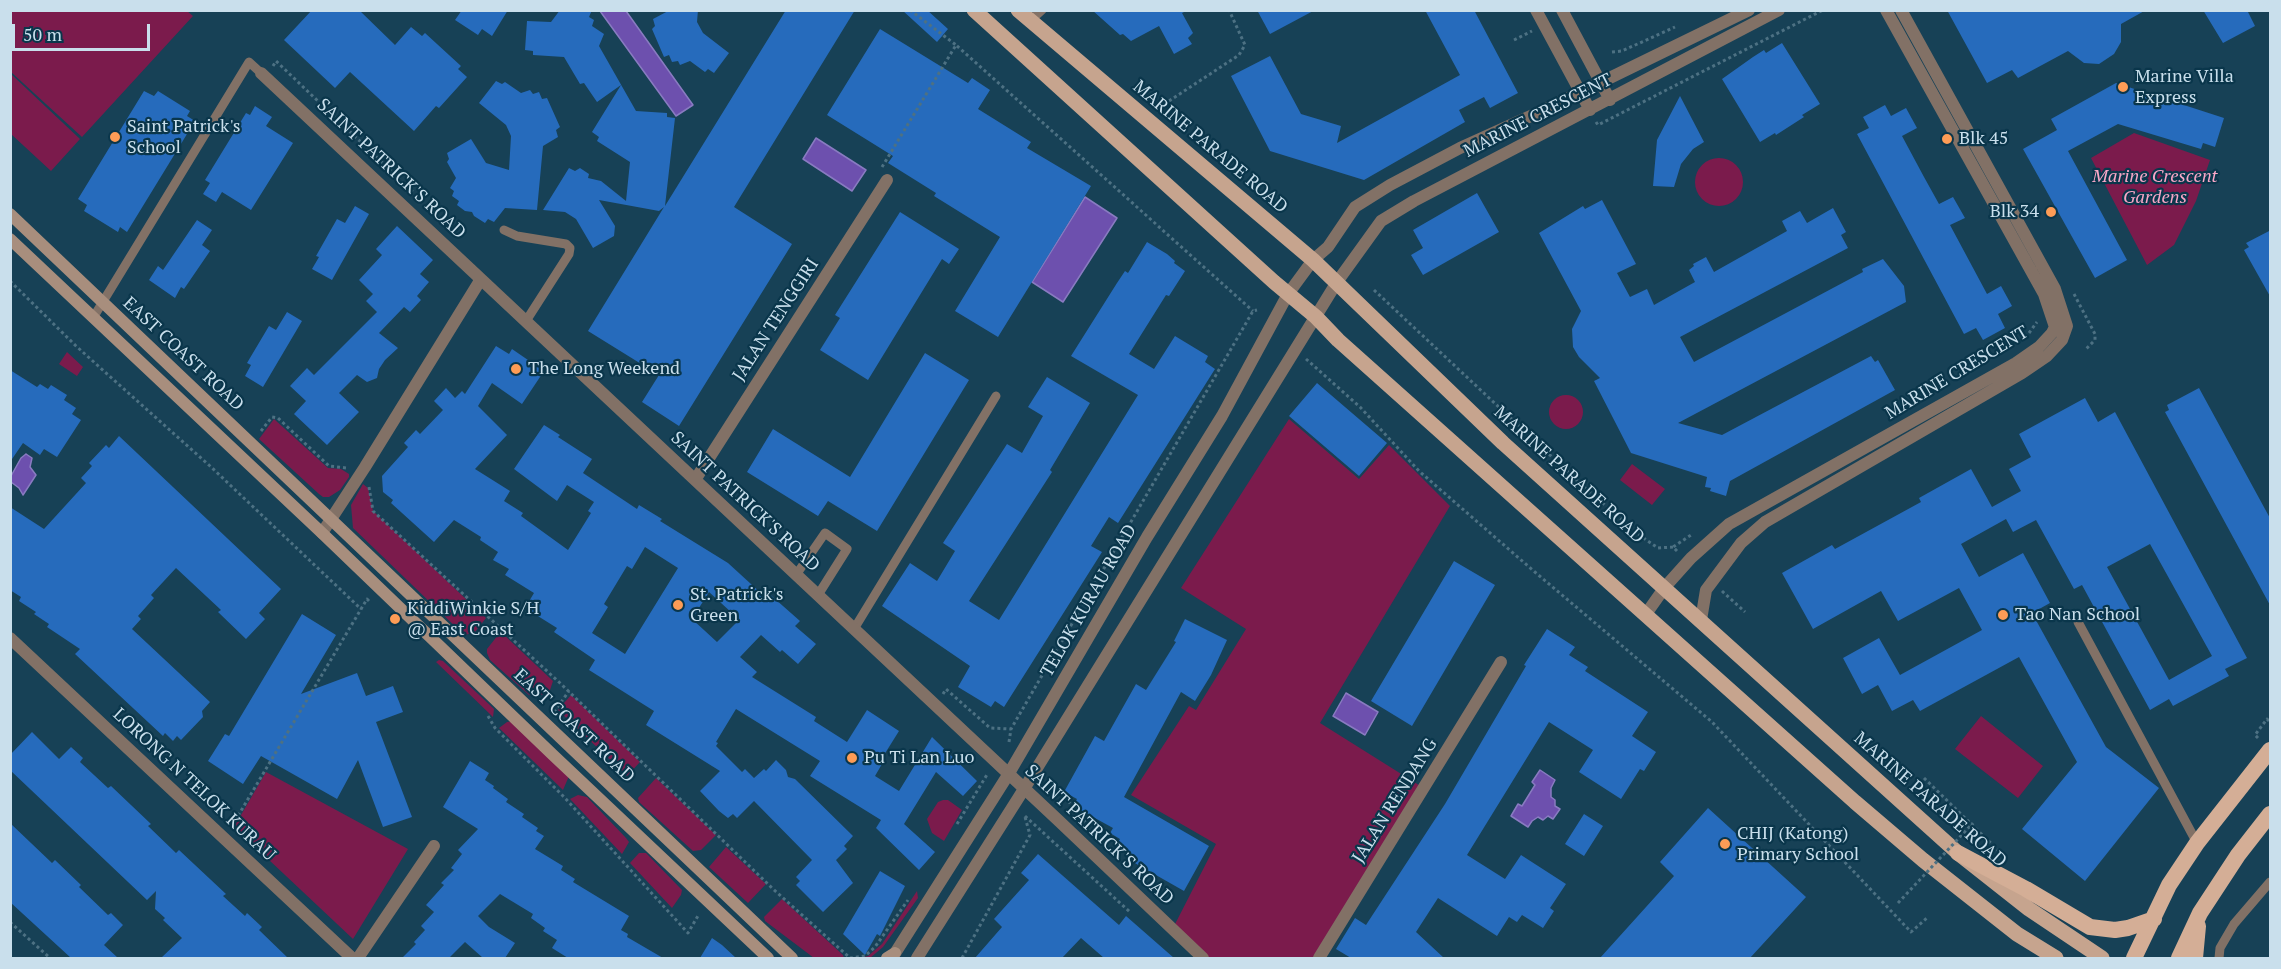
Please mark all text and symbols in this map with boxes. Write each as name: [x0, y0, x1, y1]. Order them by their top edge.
scale bar: [15, 12, 153, 50]
text: 50 m: [23, 22, 62, 46]
place label: Marine Villa Express: [2135, 66, 2234, 109]
street label: MARINE CRESCENT: [1460, 69, 1616, 163]
street label: MARINE PARADE ROAD: [1128, 76, 1292, 218]
marker: Marine Villa Express: [2116, 80, 2130, 94]
street label: SAINT PATRICK'S ROAD: [312, 94, 470, 244]
place label: Saint Patrick's School: [127, 116, 241, 158]
place label: Blk 45: [1959, 128, 2008, 150]
marker: Saint Patrick's School: [108, 130, 122, 144]
marker: Blk 45: [1940, 132, 1954, 146]
park label: Marine Crescent Gardens: [2092, 166, 2218, 208]
place label: Blk 34: [1990, 201, 2039, 223]
marker: Blk 34: [2044, 205, 2058, 219]
street label: JALAN TENGGIRI: [728, 255, 824, 385]
street label: EAST COAST ROAD: [118, 292, 248, 416]
street label: MARINE CRESCENT: [1881, 322, 2033, 424]
place label: The Long Weekend: [528, 358, 680, 380]
marker: The Long Weekend: [509, 362, 523, 376]
street label: MARINE PARADE ROAD: [1489, 402, 1649, 548]
street label: SAINT PATRICK'S ROAD: [666, 427, 824, 577]
street label: TELOK KURAU ROAD: [1036, 521, 1142, 681]
place label: St. Patrick's Green: [690, 584, 783, 626]
place label: KiddiWinkie S/H @ East Coast: [407, 598, 539, 640]
marker: St. Patrick's Green: [671, 598, 685, 612]
place label: Tao Nan School: [2015, 604, 2140, 626]
marker: Tao Nan School: [1996, 608, 2010, 622]
marker: KiddiWinkie S/H @ East Coast: [388, 612, 402, 626]
street label: EAST COAST ROAD: [509, 664, 639, 788]
street label: LORONG N TELOK KURAU: [108, 704, 280, 866]
street label: MARINE PARADE ROAD: [1849, 728, 2011, 872]
street label: JALAN RENDANG: [1348, 735, 1442, 867]
place label: Pu Ti Lan Luo: [864, 747, 975, 769]
marker: Pu Ti Lan Luo: [845, 751, 859, 765]
street label: SAINT PATRICK'S ROAD: [1020, 760, 1178, 910]
place label: CHIJ (Katong) Primary School: [1737, 823, 1859, 866]
marker: CHIJ (Katong) Primary School: [1718, 837, 1732, 851]

